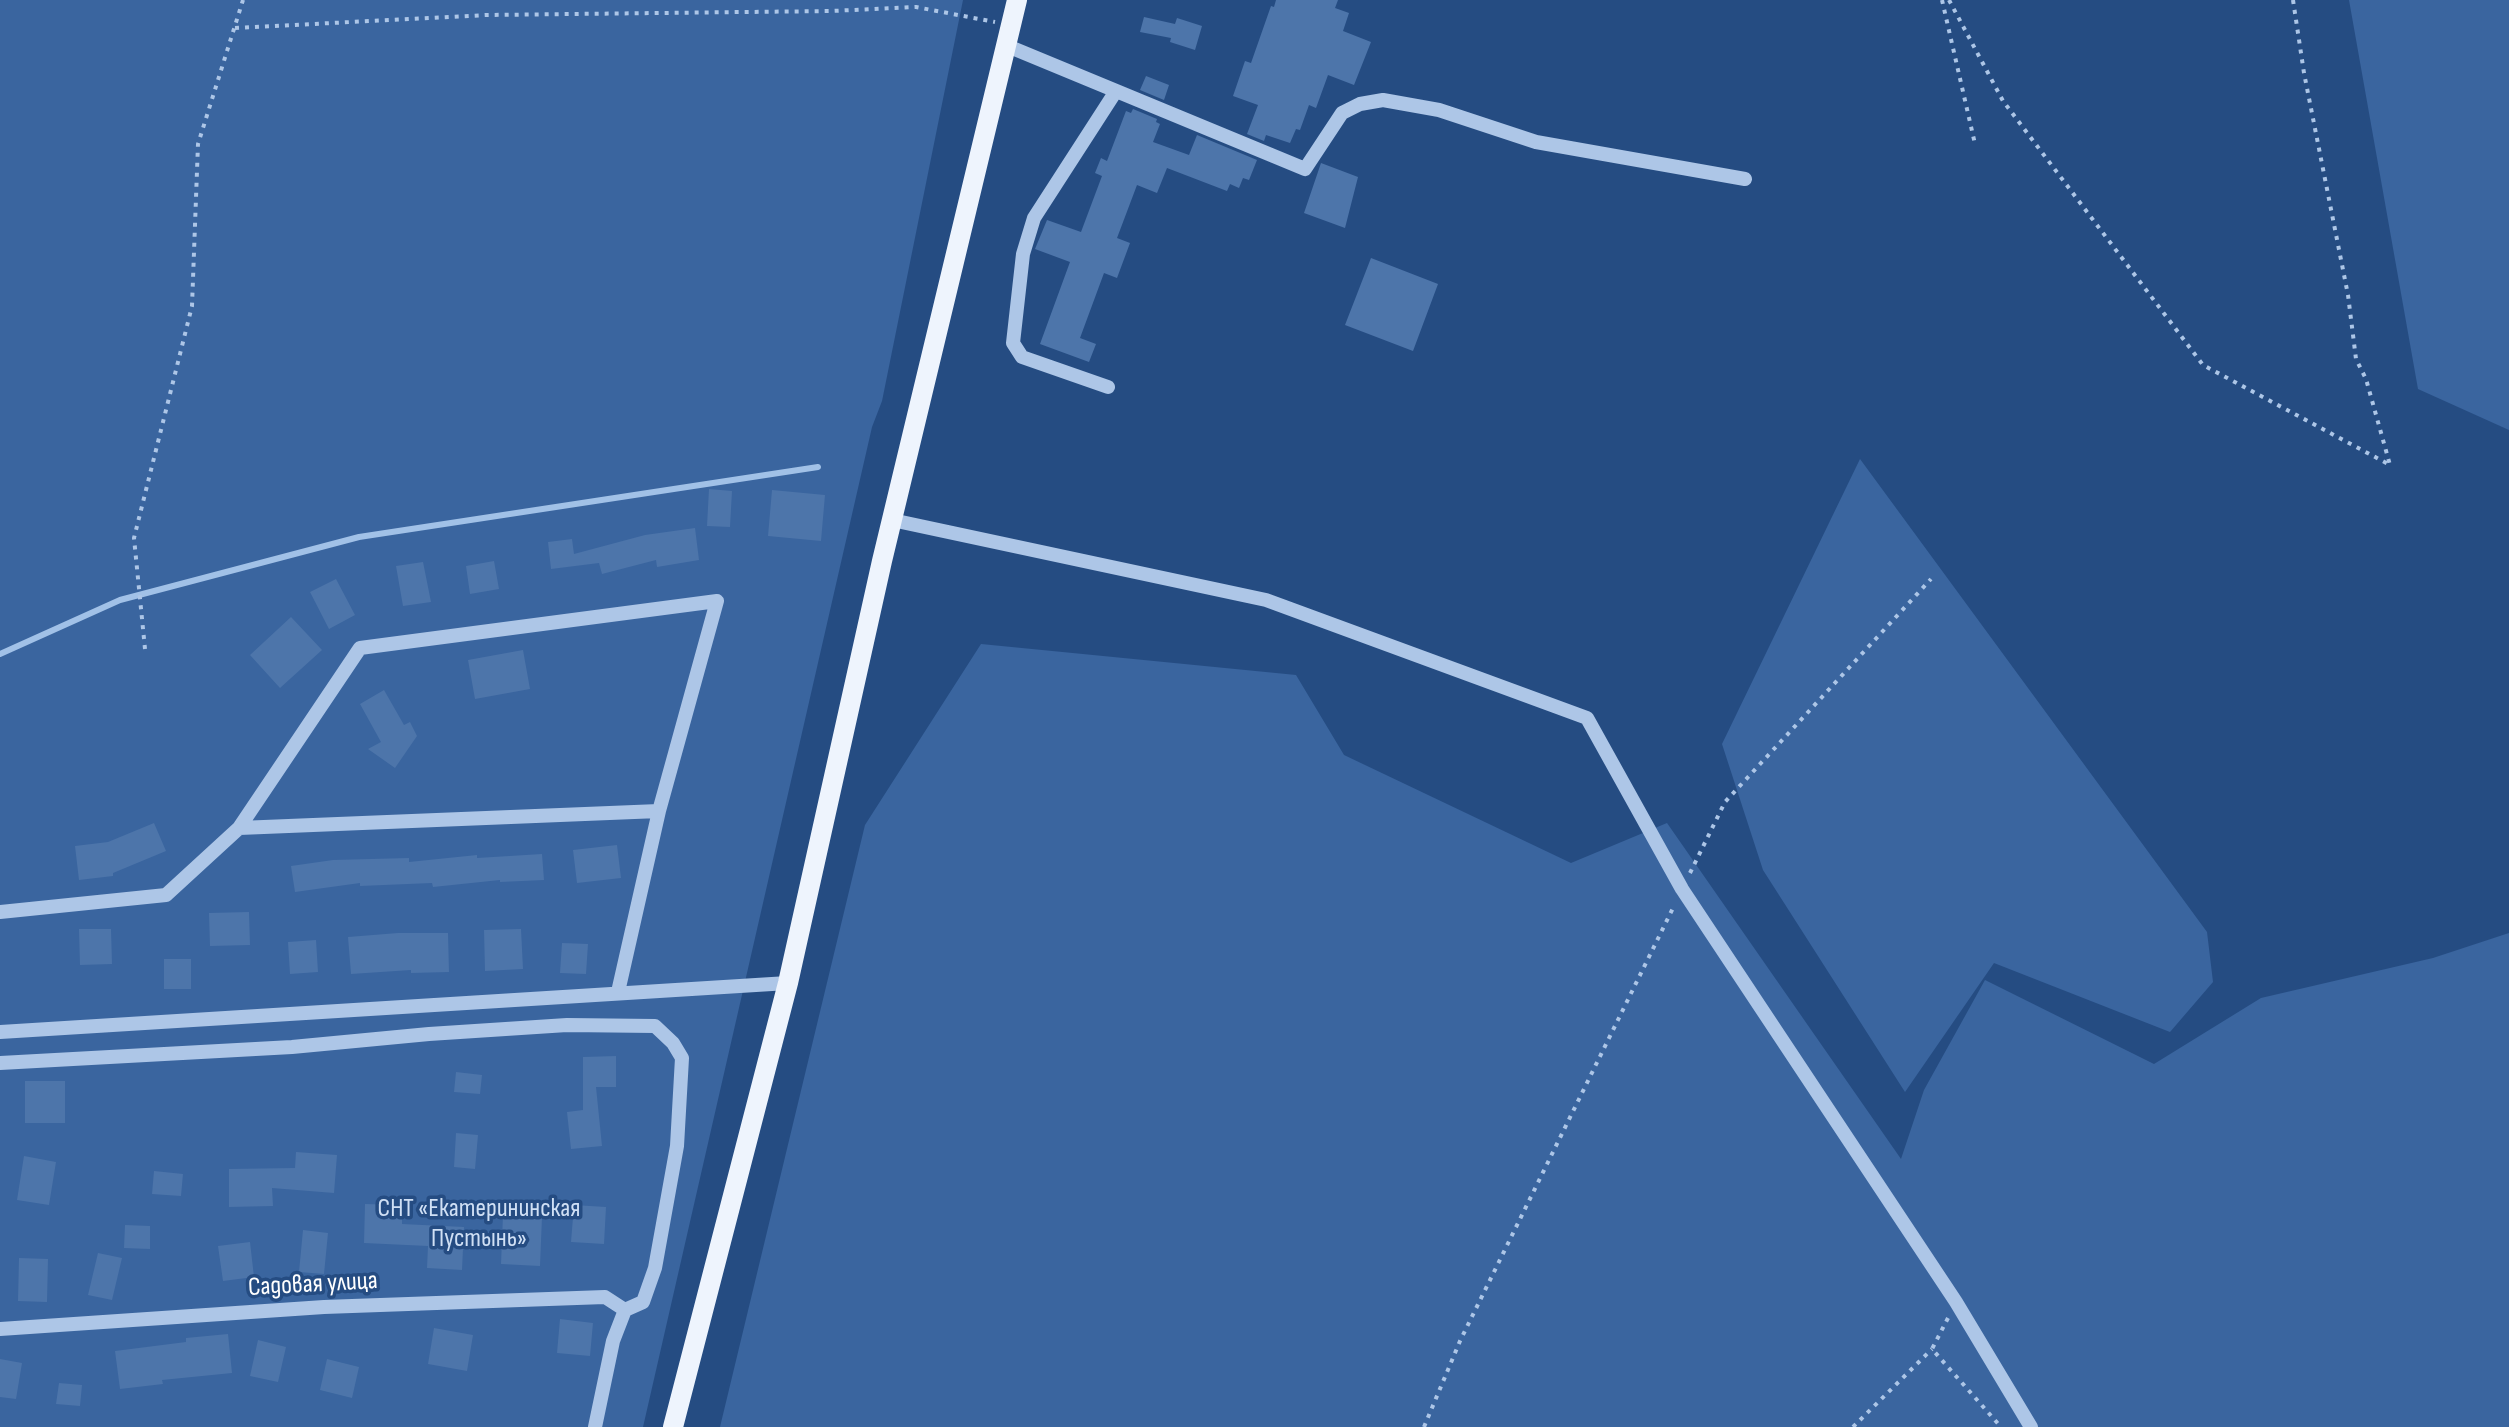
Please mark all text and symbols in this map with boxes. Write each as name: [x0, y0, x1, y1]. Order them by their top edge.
park label: СНТ «Екатерининская Пустынь»: [378, 1193, 580, 1254]
street label: Садовая улица: [247, 1266, 379, 1304]

